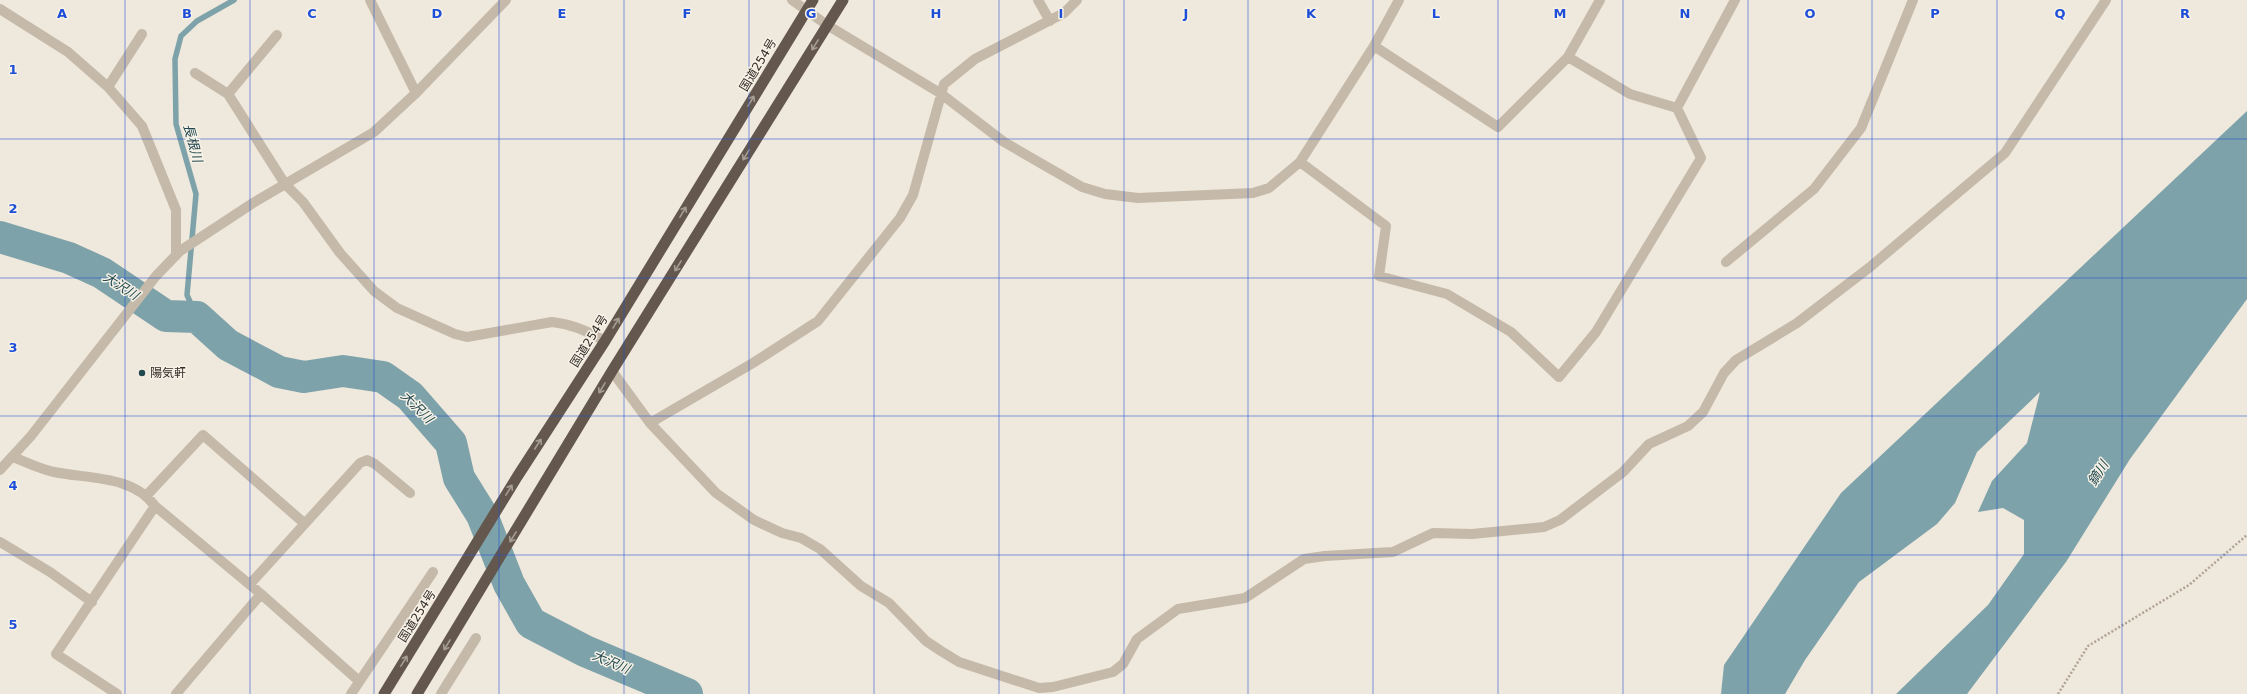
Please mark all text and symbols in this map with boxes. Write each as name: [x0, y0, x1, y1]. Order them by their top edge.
text: A: [57, 6, 67, 21]
text: B: [182, 6, 192, 21]
text: C: [307, 6, 317, 21]
text: D: [432, 6, 443, 21]
text: E: [558, 6, 566, 21]
text: F: [683, 6, 691, 21]
text: G: [806, 6, 816, 21]
text: H: [931, 6, 941, 21]
text: I: [1059, 6, 1063, 21]
text: J: [1183, 6, 1188, 21]
text: K: [1306, 6, 1317, 21]
text: L: [1432, 6, 1440, 21]
text: M: [1554, 6, 1566, 21]
text: N: [1680, 6, 1690, 21]
text: O: [1804, 6, 1816, 21]
text: P: [1930, 6, 1940, 21]
text: Q: [2054, 6, 2066, 21]
text: R: [2180, 6, 2190, 21]
street label: 国道254号: [737, 36, 779, 94]
one-way arrow: [811, 39, 819, 50]
text: 1: [8, 62, 18, 77]
one-way arrow: [747, 96, 755, 107]
water label: 長根川: [181, 122, 206, 166]
one-way arrow: [742, 149, 750, 161]
text: 2: [8, 201, 18, 216]
one-way arrow: [680, 206, 688, 218]
one-way arrow: [673, 260, 681, 272]
water label: 大沢川: [101, 269, 143, 304]
street label: 国道254号: [567, 312, 611, 370]
one-way arrow: [612, 317, 620, 329]
text: 3: [8, 340, 18, 355]
place label: 陽気軒: [150, 366, 186, 380]
marker: 陽気軒: [137, 368, 147, 378]
one-way arrow: [598, 382, 606, 394]
water label: 大沢川: [398, 388, 438, 428]
one-way arrow: [534, 439, 542, 450]
water label: 鏑川: [2085, 456, 2112, 488]
text: 4: [8, 478, 18, 493]
one-way arrow: [505, 485, 513, 496]
one-way arrow: [509, 531, 517, 542]
street label: 国道254号: [395, 587, 439, 645]
text: 5: [8, 617, 18, 632]
one-way arrow: [442, 639, 450, 651]
water label: 大沢川: [590, 647, 634, 677]
one-way arrow: [401, 655, 409, 667]

